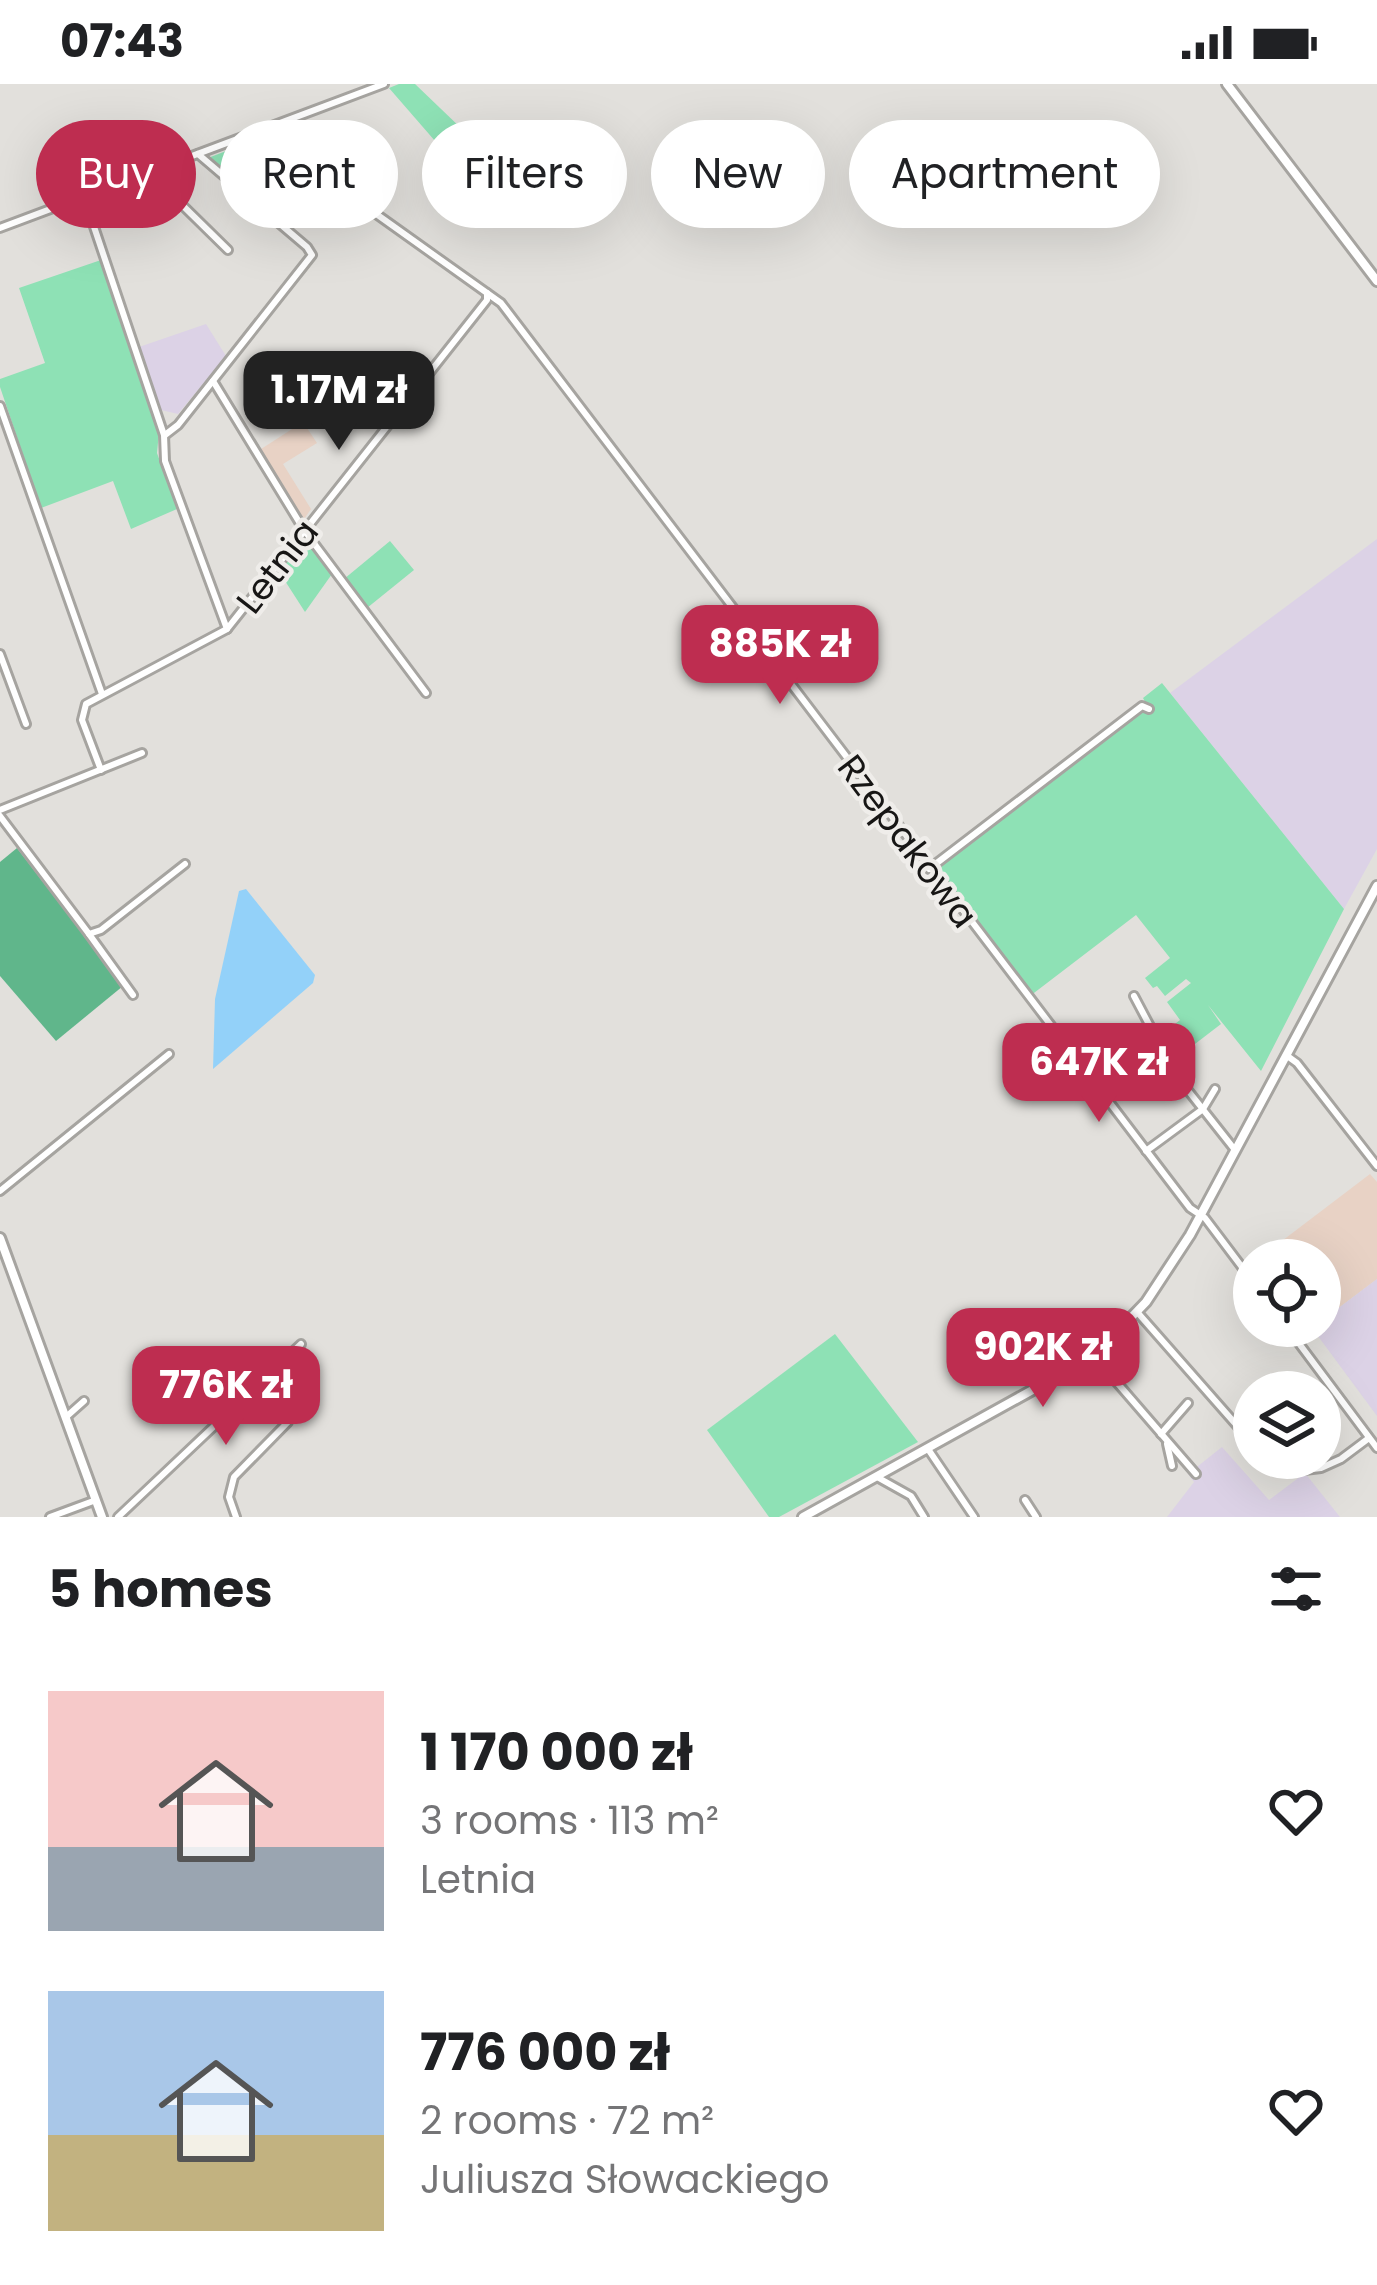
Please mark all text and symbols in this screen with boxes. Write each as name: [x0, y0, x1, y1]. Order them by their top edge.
text: 07:43: [60, 10, 184, 73]
chip: Buy: [36, 120, 196, 228]
chip: Rent: [220, 120, 398, 228]
chip: Filters: [422, 120, 627, 228]
chip: New: [651, 120, 825, 228]
chip: Apartment: [849, 120, 1160, 228]
pin: 1.17M zł: [215, 351, 463, 453]
text: 1.17M zł: [270, 362, 408, 417]
street label: Letnia: [224, 508, 330, 624]
pin: 885K zł: [669, 605, 891, 707]
text: 885K zł: [708, 616, 852, 671]
street label: Rzepakowa: [826, 744, 990, 938]
pin: 647K zł: [988, 1023, 1210, 1125]
text: 647K zł: [1029, 1034, 1169, 1089]
map controls: [1233, 1239, 1341, 1479]
button: locate: [1233, 1239, 1341, 1347]
pin: 902K zł: [932, 1308, 1154, 1410]
text: 902K zł: [974, 1319, 1113, 1374]
pin: 776K zł: [115, 1346, 337, 1448]
text: 776K zł: [159, 1357, 293, 1412]
button: layers: [1233, 1371, 1341, 1479]
text: 5 homes: [48, 1553, 273, 1625]
icon: filters: [1263, 1556, 1329, 1622]
text: 1 170 000 zł: [420, 1716, 693, 1788]
icon: home: [144, 1739, 288, 1883]
icon: heart: [1263, 1778, 1329, 1844]
text: 3 rooms · 113 m²: [420, 1793, 719, 1848]
text: Letnia: [420, 1852, 536, 1907]
text: 776 000 zł: [420, 2016, 670, 2088]
icon: home: [144, 2039, 288, 2183]
icon: heart: [1263, 2078, 1329, 2144]
text: 2 rooms · 72 m²: [420, 2093, 714, 2148]
text: Juliusza Słowackiego: [420, 2152, 830, 2207]

